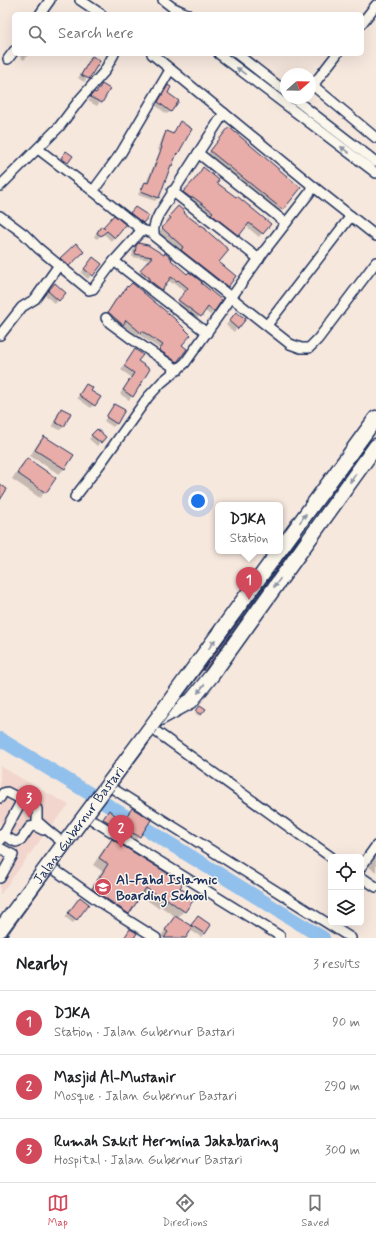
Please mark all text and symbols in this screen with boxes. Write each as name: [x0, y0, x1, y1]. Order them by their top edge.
search box: [12, 12, 364, 56]
icon: search: [26, 23, 48, 45]
text: Search here: [58, 24, 134, 44]
one-way arrow: [236, 67, 247, 75]
north arrow: [280, 68, 316, 104]
one-way arrow: [340, 146, 350, 154]
one-way arrow: [349, 472, 357, 483]
your location: [188, 491, 208, 511]
popup: [215, 502, 283, 554]
text: DJKA: [230, 510, 266, 530]
one-way arrow: [299, 513, 307, 523]
text: Station: [230, 530, 268, 547]
pin: 1: [236, 567, 262, 600]
one-way arrow: [273, 578, 281, 589]
one-way arrow: [208, 638, 216, 649]
one-way arrow: [197, 683, 205, 694]
street label: Jalan Gubernur Bastari: [29, 763, 129, 888]
pin: 3: [16, 785, 42, 818]
pin: 2: [108, 815, 134, 848]
map controls: [328, 854, 364, 926]
button: locate: [328, 854, 364, 890]
place label: Al-Fahd Islamic Boarding School: [116, 871, 217, 908]
school or university icon: Al-Fahd Islamic Boarding School: [93, 877, 113, 897]
button: layers: [328, 890, 364, 926]
text: Nearby: [16, 953, 68, 975]
text: 3 results: [313, 956, 360, 973]
text: DJKA: [54, 1004, 90, 1024]
text: 1: [26, 1014, 32, 1031]
text: 90 m: [332, 1014, 360, 1031]
text: Station · Jalan Gubernur Bastari: [54, 1024, 235, 1041]
text: Masjid Al-Mustanir: [54, 1068, 176, 1088]
text: 2: [26, 1078, 32, 1095]
text: 290 m: [324, 1078, 360, 1095]
text: Mosque · Jalan Gubernur Bastari: [54, 1088, 237, 1105]
text: Rumah Sakit Hermina Jakabaring: [54, 1132, 279, 1152]
text: 3: [26, 1142, 32, 1159]
text: 300 m: [325, 1142, 360, 1159]
text: Hospital · Jalan Gubernur Bastari: [54, 1152, 243, 1169]
tab: Map: [47, 1192, 69, 1230]
tab: Directions: [162, 1192, 208, 1230]
tab: Saved: [301, 1192, 329, 1230]

